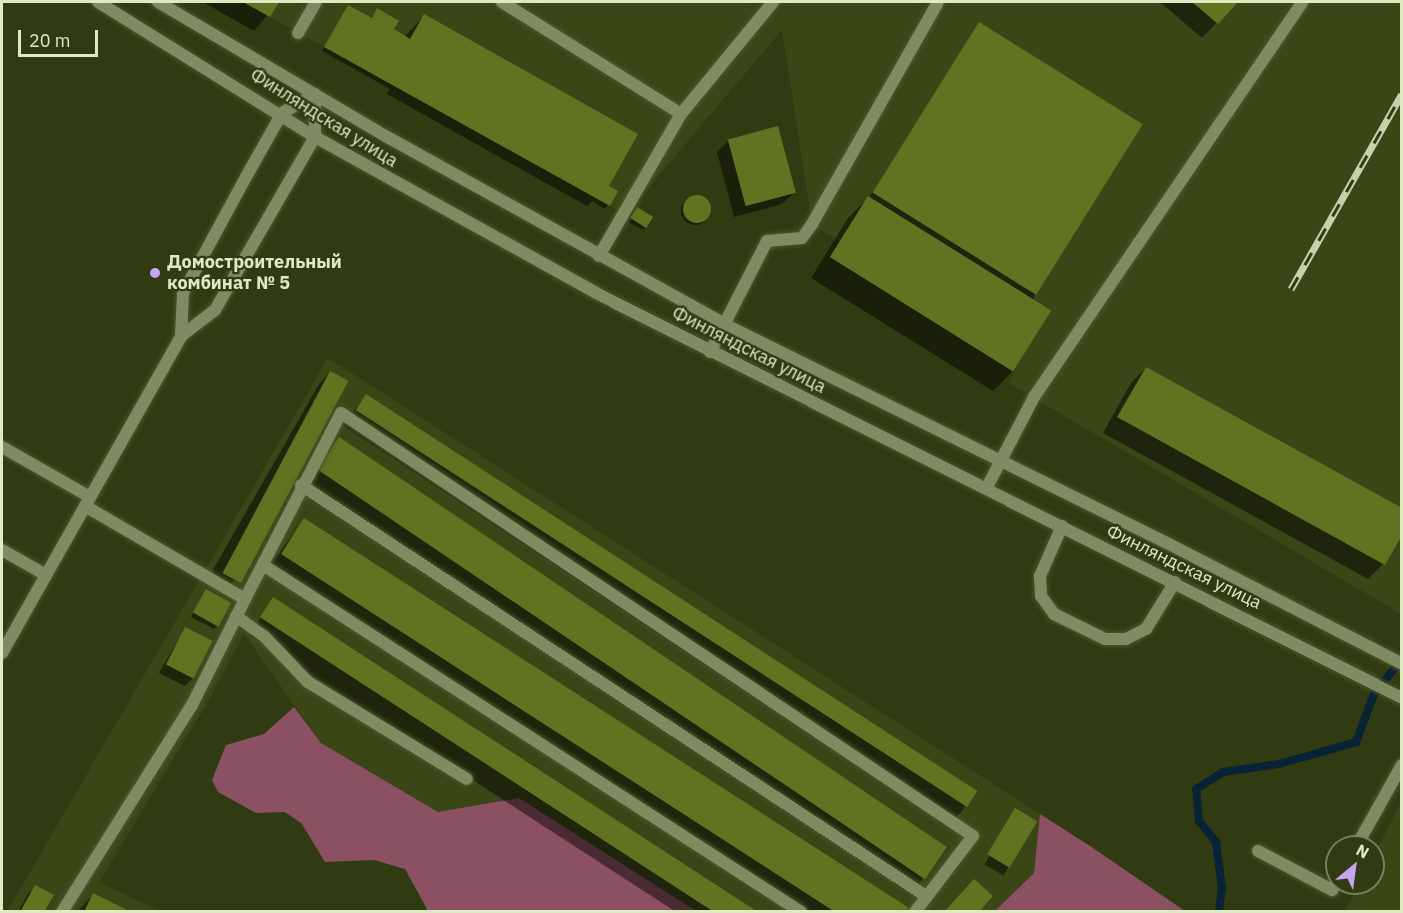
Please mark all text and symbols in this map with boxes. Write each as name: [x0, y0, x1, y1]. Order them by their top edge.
scale bar: [21, 18, 100, 56]
text: 20 m: [29, 29, 71, 52]
street label: Финляндская улица: [246, 64, 402, 172]
place label: Домостроительный комбинат № 5: [167, 252, 342, 294]
marker: Домостроительный комбинат № 5: [148, 266, 162, 280]
street label: Финляндская улица: [669, 302, 829, 398]
street label: Финляндская улица: [1103, 520, 1265, 614]
north arrow: [1325, 835, 1385, 895]
text: N: [1353, 839, 1373, 863]

